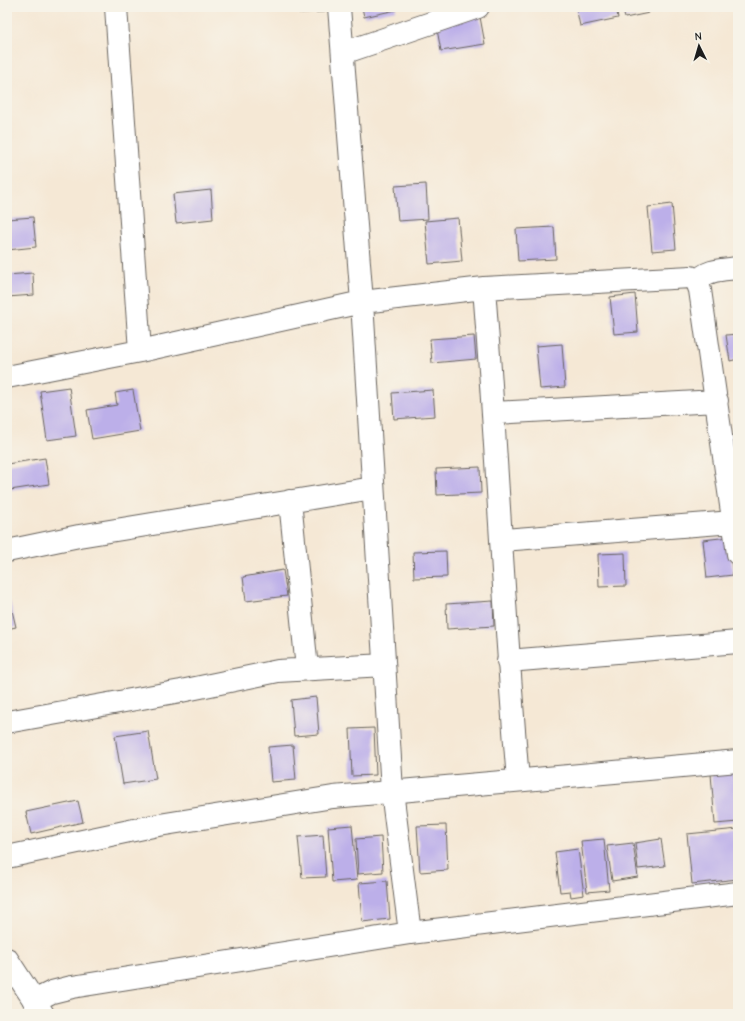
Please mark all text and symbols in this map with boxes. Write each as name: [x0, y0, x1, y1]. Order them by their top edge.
north arrow: [679, 26, 719, 66]
text: N: [694, 30, 702, 43]

